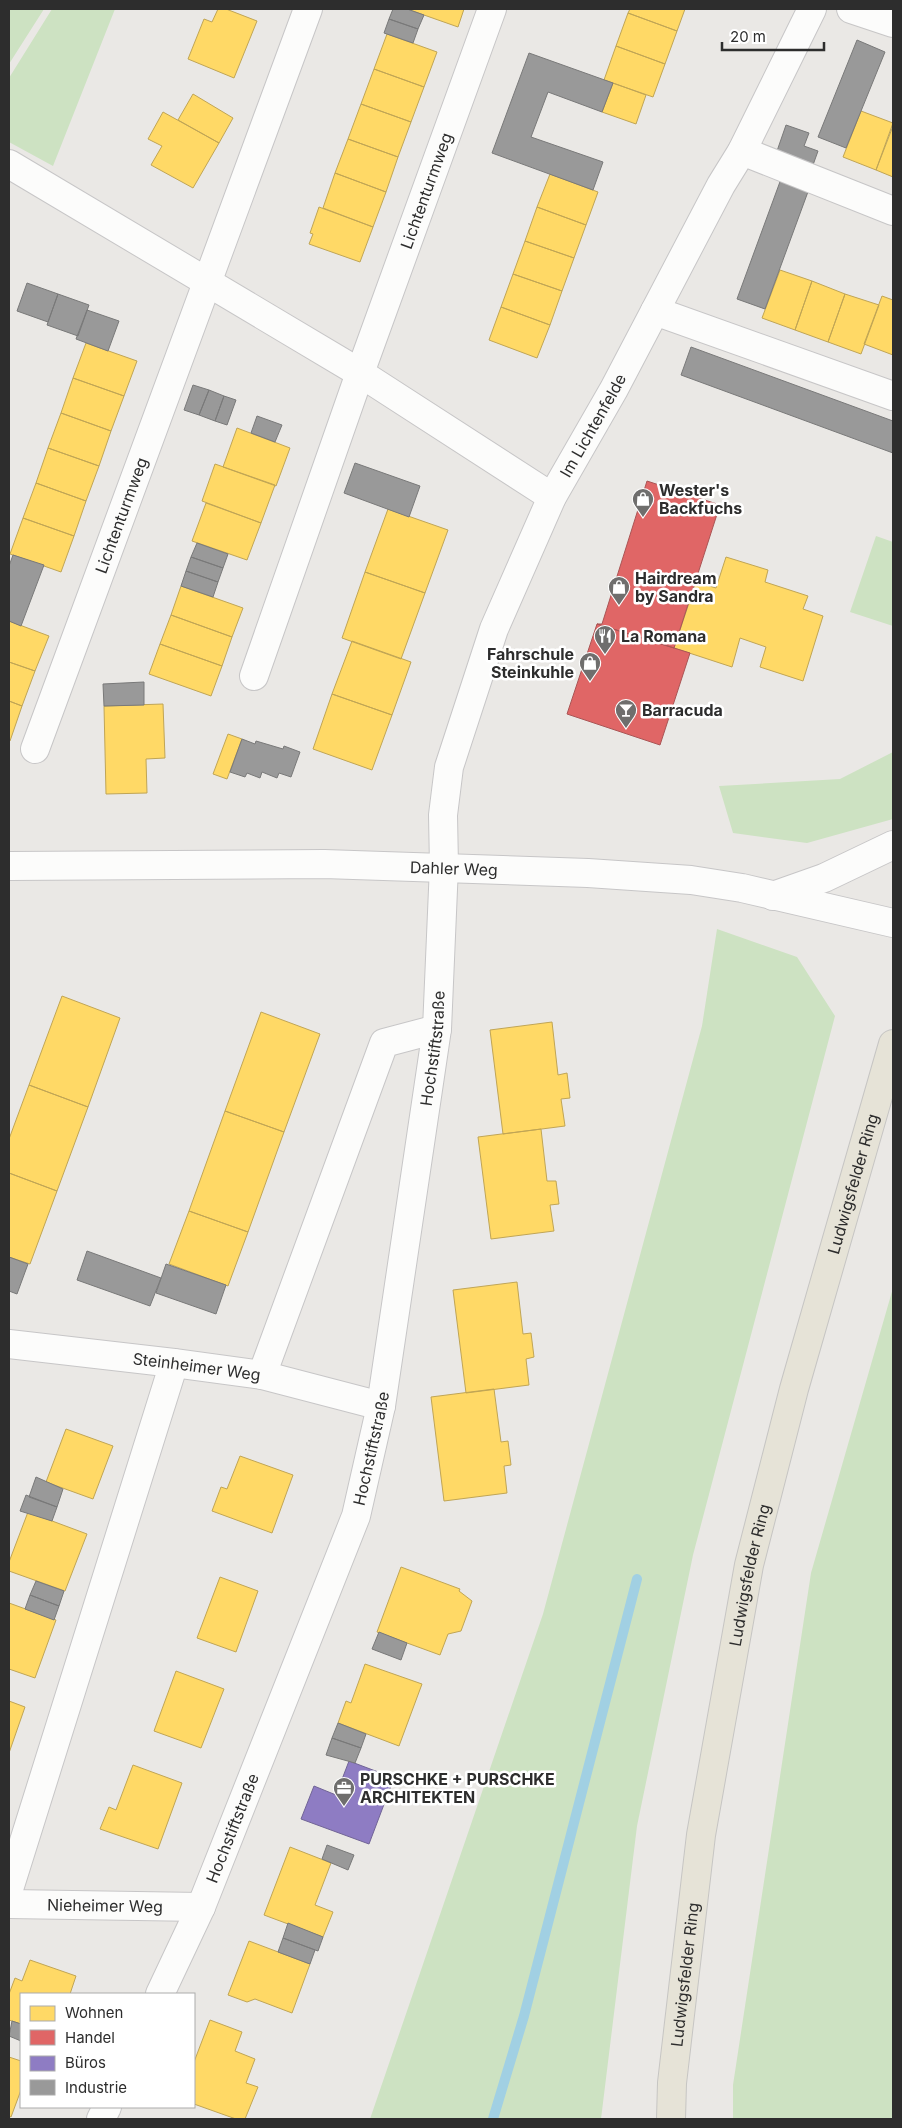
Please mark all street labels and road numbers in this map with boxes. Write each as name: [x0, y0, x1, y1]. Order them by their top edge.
street label: Lichtenturmweg: [396, 130, 456, 252]
street label: Im Lichtenfelde: [555, 370, 630, 481]
street label: Lichtenturmweg: [91, 455, 152, 576]
street label: Dahler Weg: [410, 857, 498, 880]
street label: Hochstiftstraße: [416, 990, 449, 1107]
street label: Ludwigsfelder Ring: [823, 1111, 883, 1256]
street label: Steinheimer Weg: [132, 1348, 262, 1385]
street label: Hochstiftstraße: [349, 1390, 393, 1507]
street label: Ludwigsfelder Ring: [725, 1502, 774, 1648]
street label: Hochstiftstraße: [202, 1771, 263, 1886]
street label: Nieheimer Weg: [47, 1895, 163, 1916]
street label: Ludwigsfelder Ring: [666, 1901, 703, 2048]

